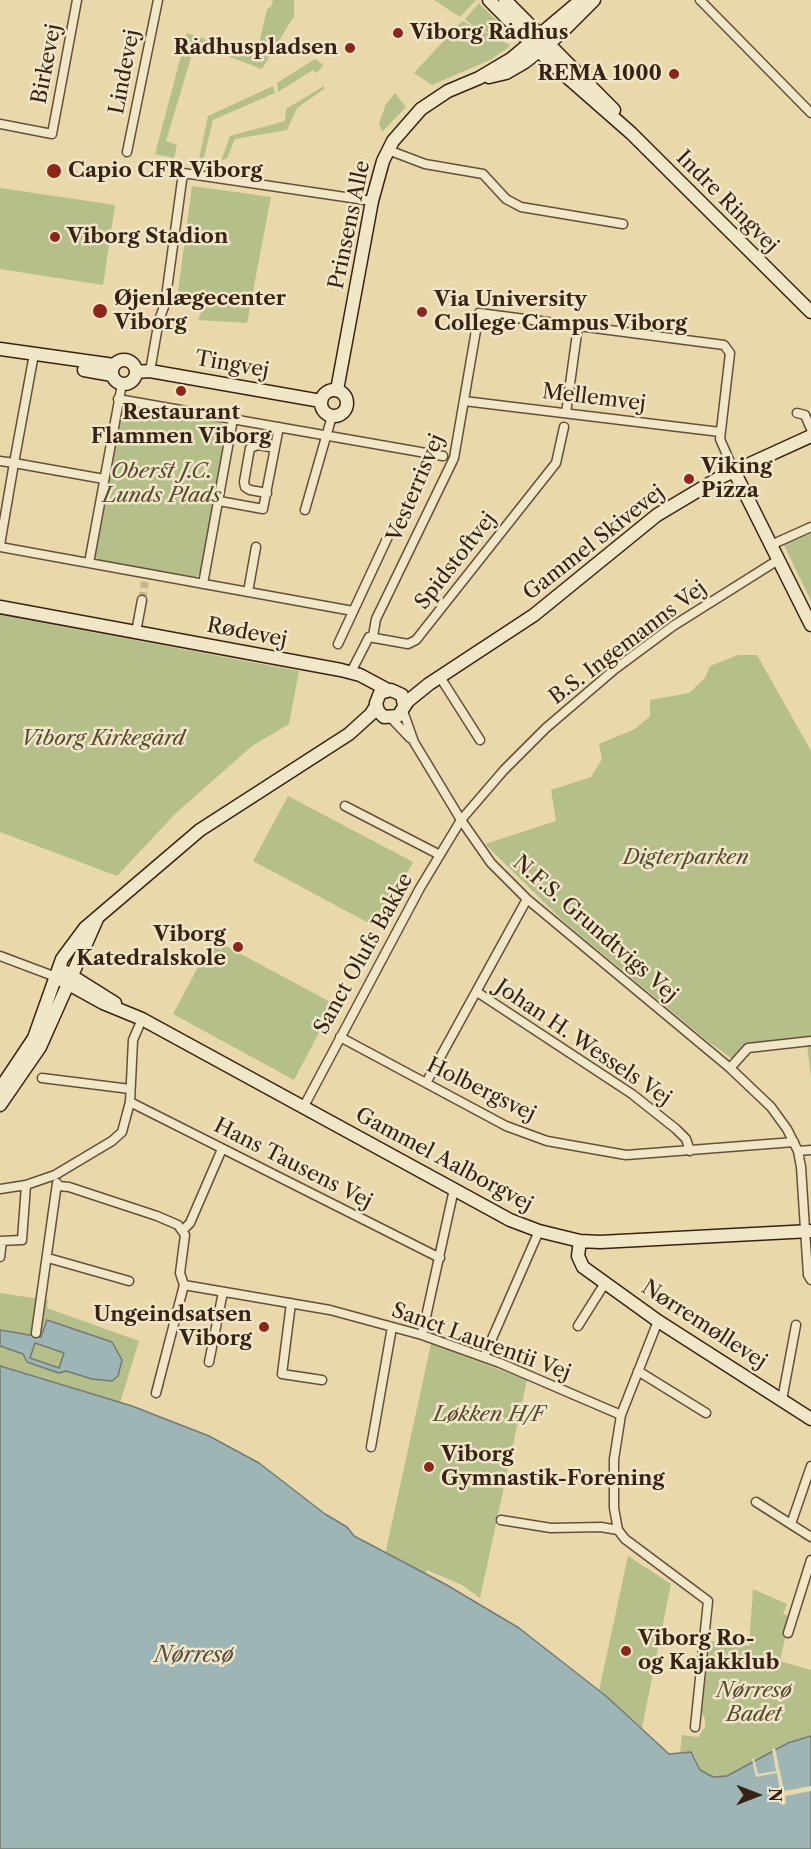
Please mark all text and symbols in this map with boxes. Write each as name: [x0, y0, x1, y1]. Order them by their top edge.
place label: Viborg Rådhus: [410, 20, 568, 46]
street label: Birkevej: [27, 22, 67, 106]
marker: Viborg Rådhus: [391, 26, 405, 40]
street label: Lindevej: [104, 27, 146, 117]
place label: Rådhuspladsen: [173, 35, 338, 61]
marker: Rådhuspladsen: [343, 41, 357, 55]
place label: REMA 1000: [537, 61, 662, 87]
marker: REMA 1000: [667, 67, 681, 81]
street label: Indre Ringvej: [671, 146, 783, 258]
place label: Capio CFR Viborg: [68, 158, 263, 184]
street label: Prinsens Alle: [324, 158, 376, 292]
marker: Capio CFR Viborg: [45, 162, 63, 180]
place label: Viborg Stadion: [67, 224, 228, 250]
marker: Viborg Stadion: [48, 230, 62, 244]
place label: Øjenlægecenter Viborg: [114, 286, 286, 336]
place label: Via University College Campus Viborg: [434, 287, 687, 337]
marker: Øjenlægecenter Viborg: [91, 302, 109, 320]
marker: Via University College Campus Viborg: [415, 305, 429, 319]
street label: Tingvej: [193, 346, 271, 384]
street label: Mellemvej: [541, 379, 647, 417]
marker: Restaurant Flammen Viborg: [174, 384, 188, 398]
place label: Restaurant Flammen Viborg: [91, 400, 271, 450]
street label: Vesterrisvej: [382, 430, 450, 546]
place label: Viking Pizza: [701, 454, 772, 504]
park label: Oberst J.C. Lunds Plads: [103, 459, 221, 509]
marker: Viking Pizza: [682, 472, 696, 486]
street label: Gammel Skivevej: [518, 480, 670, 606]
street label: Spidstoftvej: [410, 507, 502, 615]
street label: B.S. Ingemanns Vej: [544, 576, 712, 710]
street label: Rødevej: [205, 613, 289, 653]
park label: Viborg Kirkegård: [21, 726, 185, 752]
park label: Digterparken: [623, 845, 749, 871]
street label: N.F.S. Grundtvigs Vej: [507, 850, 683, 1008]
street label: Sanct Olufs Bakke: [309, 869, 419, 1039]
place label: Viborg Katedralskole: [76, 922, 226, 972]
marker: Viborg Katedralskole: [231, 940, 245, 954]
street label: Johan H. Wessels Vej: [490, 975, 676, 1111]
street label: Holbergsvej: [422, 1053, 540, 1127]
street label: Gammel Aalborgvej: [351, 1103, 537, 1217]
street label: Hans Tausens Vej: [210, 1113, 376, 1215]
street label: Nørremøllevej: [637, 1275, 771, 1375]
street label: Sanct Laurentii Vej: [388, 1298, 574, 1386]
place label: Ungeindsatsen Viborg: [94, 1302, 252, 1352]
marker: Ungeindsatsen Viborg: [257, 1320, 271, 1334]
park label: Løkken H/F: [433, 1402, 545, 1428]
place label: Viborg Gymnastik-Forening: [441, 1442, 665, 1492]
marker: Viborg Gymnastik-Forening: [422, 1460, 436, 1474]
place label: Viborg Ro- og Kajakklub: [638, 1626, 779, 1676]
water label: Nørresø: [154, 1643, 234, 1669]
marker: Viborg Ro- og Kajakklub: [619, 1644, 633, 1658]
park label: Nørresø Badet: [716, 1678, 792, 1728]
north arrow: [727, 1765, 787, 1825]
text: N: [765, 1788, 785, 1802]

